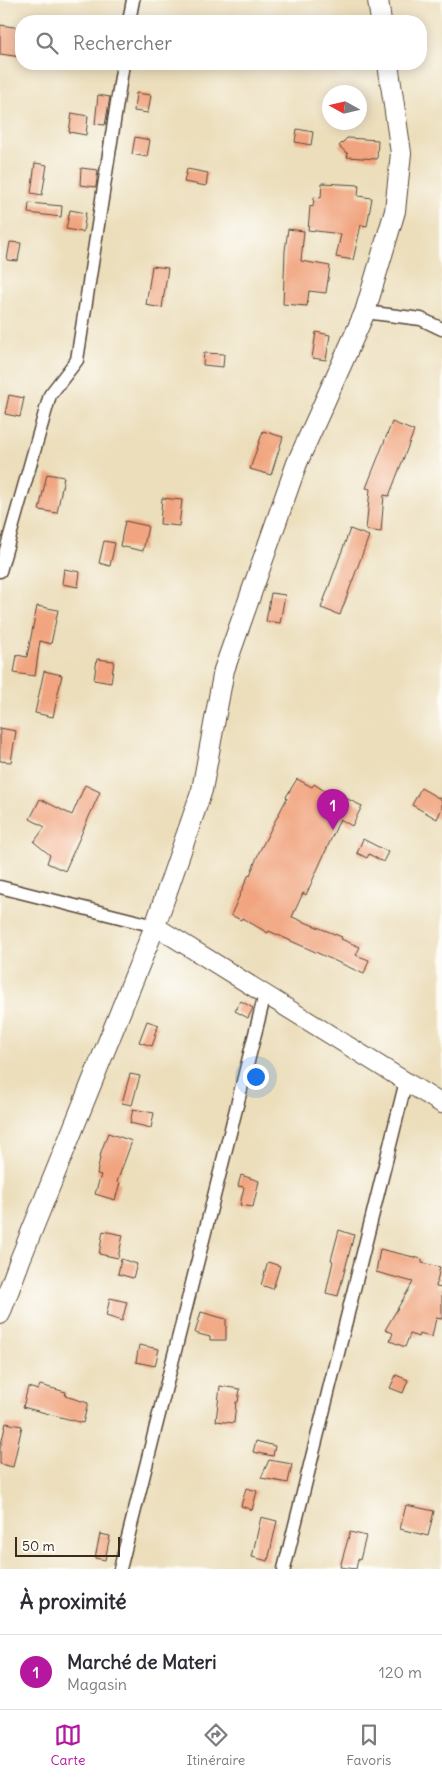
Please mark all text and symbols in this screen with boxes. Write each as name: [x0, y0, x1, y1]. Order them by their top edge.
search box: [15, 15, 427, 70]
icon: search: [33, 29, 61, 57]
text: Rechercher: [73, 31, 172, 55]
north arrow: [322, 85, 367, 130]
pin: 1: [317, 789, 349, 830]
your location: [243, 1064, 269, 1090]
scale bar: [15, 1534, 120, 1557]
text: 50 m: [22, 1537, 55, 1555]
text: À proximité: [20, 1588, 127, 1615]
text: Marché de Materi: [67, 1650, 217, 1674]
text: 1: [33, 1662, 39, 1682]
text: 120 m: [379, 1662, 422, 1682]
text: Magasin: [67, 1674, 127, 1694]
tab: Carte: [51, 1721, 85, 1769]
tab: Itinéraire: [186, 1721, 245, 1769]
tab: Favoris: [346, 1721, 391, 1769]

